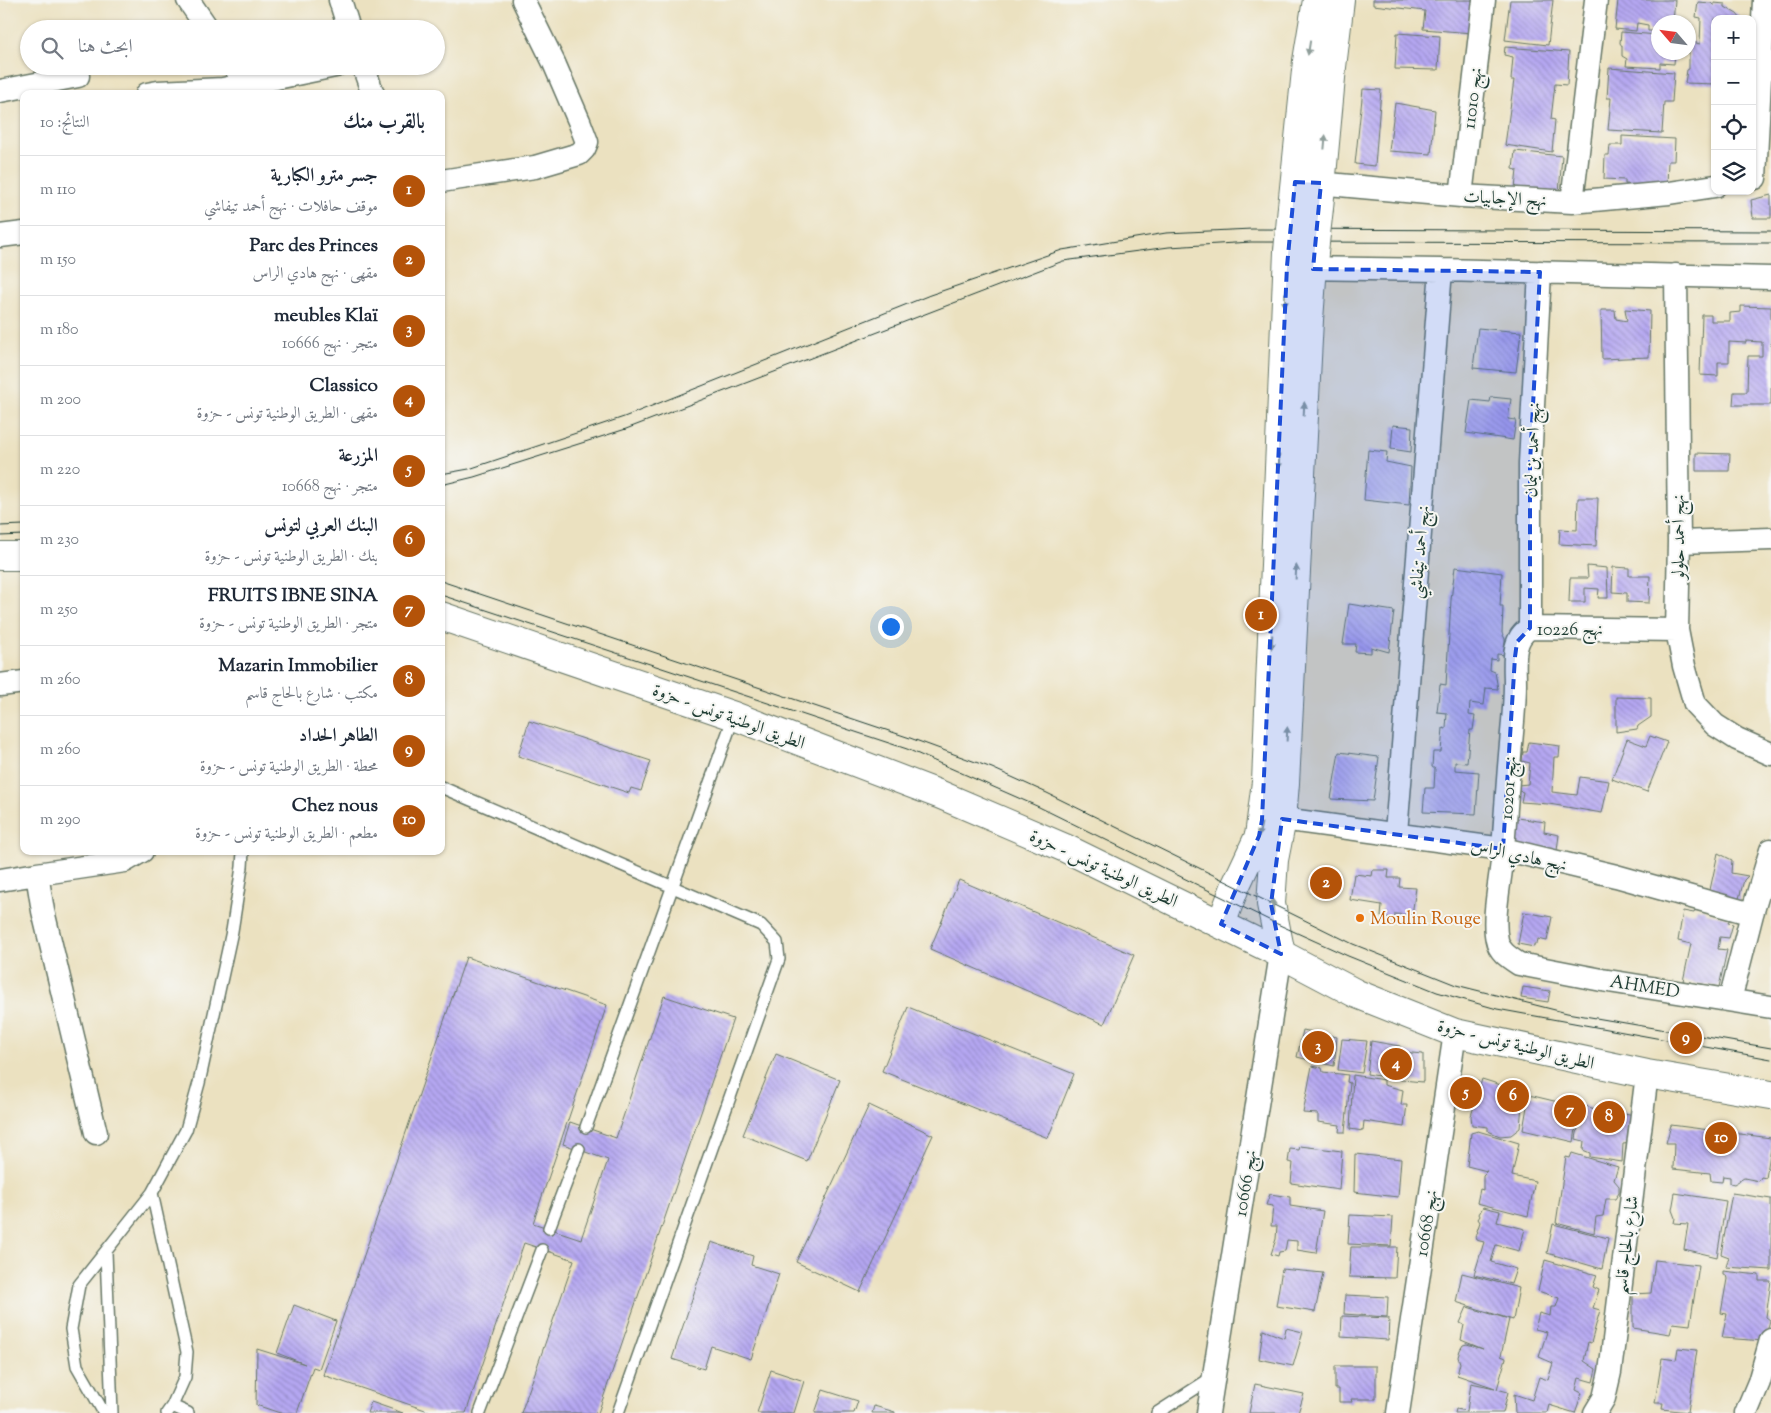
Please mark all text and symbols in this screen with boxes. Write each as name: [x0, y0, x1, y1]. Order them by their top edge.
north arrow: [1651, 15, 1696, 60]
map controls: [1711, 15, 1756, 195]
button: +: [1711, 15, 1756, 60]
search box: [20, 20, 445, 75]
icon: search: [38, 34, 66, 62]
text: ابحث هنا: [78, 34, 133, 61]
one-way arrow: [1305, 41, 1313, 57]
button: −: [1711, 60, 1756, 105]
street label: نهج 11010: [1457, 66, 1492, 131]
button: locate: [1711, 105, 1756, 150]
text: بالقرب منك: [343, 108, 425, 138]
text: النتائج: 10: [40, 112, 89, 135]
one-way arrow: [1321, 134, 1329, 150]
button: layers: [1711, 150, 1756, 195]
text: جسر مترو الكبارية: [271, 163, 378, 190]
text: 110 m: [40, 179, 76, 202]
text: 1: [406, 179, 412, 202]
street label: نهج الإجابيات: [1462, 185, 1547, 216]
text: موقف حافلات · نهج أحمد تيفاشي: [204, 196, 378, 219]
text: Parc des Princes: [249, 233, 378, 260]
text: 150 m: [40, 249, 76, 272]
text: 2: [405, 249, 413, 272]
text: مقهى · نهج هادي الراس: [252, 263, 378, 286]
one-way arrow: [1281, 292, 1289, 308]
text: meubles Klaï: [274, 303, 378, 330]
text: 180 m: [40, 319, 79, 342]
text: 3: [406, 319, 412, 342]
text: متجر · نهج 10666: [282, 333, 378, 356]
text: Classico: [309, 373, 378, 400]
text: 200 m: [40, 389, 81, 412]
text: 4: [405, 389, 413, 412]
one-way arrow: [1301, 401, 1309, 417]
street label: نهج أحمد بن ليمان: [1517, 402, 1550, 498]
text: مقهى · الطريق الوطنية تونس - حزوة: [196, 403, 378, 426]
text: المزرعة: [338, 443, 378, 470]
one-way arrow: [1274, 454, 1282, 470]
text: 220 m: [40, 459, 80, 482]
text: 5: [406, 459, 412, 482]
text: متجر · نهج 10668: [282, 476, 378, 499]
street label: نهج أحمد حلولو: [1665, 494, 1694, 582]
street label: نهج أحمد تيفاشي: [1402, 504, 1440, 600]
text: البنك العربي لتونس: [264, 513, 378, 540]
text: 230 m: [40, 529, 79, 552]
text: 6: [405, 529, 413, 552]
text: بنك · الطريق الوطنية تونس - حزوة: [204, 546, 378, 569]
one-way arrow: [1292, 563, 1300, 579]
text: FRUITS IBNE SINA: [208, 583, 378, 610]
pin: 1: [1245, 596, 1277, 634]
text: 250 m: [40, 599, 78, 622]
text: 7: [405, 599, 413, 622]
text: متجر · الطريق الوطنية تونس - حزوة: [199, 613, 378, 636]
your location: [878, 614, 904, 640]
street label: نهج 10226: [1537, 618, 1603, 645]
one-way arrow: [1267, 634, 1275, 650]
text: Mazarin Immobilier: [218, 653, 378, 680]
text: 260 m: [40, 669, 81, 692]
text: 8: [405, 669, 413, 692]
street label: الطريق الوطنية تونس - حزوة: [648, 678, 808, 758]
text: مكتب · شارع بالحاج قاسم: [245, 683, 378, 706]
text: الطاهر الحداد: [299, 723, 378, 750]
one-way arrow: [1284, 726, 1292, 742]
text: 260 m: [40, 739, 81, 762]
text: 9: [405, 739, 413, 762]
street label: نهج 10201: [1495, 755, 1526, 821]
text: محطة · الطريق الوطنية تونس - حزوة: [200, 756, 378, 779]
text: Chez nous: [292, 793, 378, 820]
text: 290 m: [40, 809, 80, 832]
text: 10: [402, 809, 416, 832]
one-way arrow: [1256, 822, 1264, 838]
text: مطعم · الطريق الوطنية تونس - حزوة: [195, 823, 378, 846]
street label: الطريق الوطنية تونس - حزوة: [1025, 824, 1182, 916]
street label: نهج هادي الراس: [1468, 834, 1569, 881]
pin: 2: [1310, 864, 1342, 902]
one-way arrow: [1268, 898, 1276, 914]
place label: Moulin Rouge: [1370, 907, 1481, 933]
marker: Moulin Rouge: [1354, 912, 1366, 924]
street label: AHMED: [1608, 970, 1682, 1006]
street label: الطريق الوطنية تونس - حزوة: [1434, 1014, 1597, 1078]
pin: 9: [1670, 1019, 1702, 1057]
pin: 3: [1302, 1028, 1334, 1066]
pin: 4: [1380, 1045, 1412, 1083]
pin: 5: [1450, 1074, 1482, 1112]
pin: 6: [1497, 1077, 1529, 1115]
pin: 7: [1554, 1092, 1586, 1130]
pin: 8: [1593, 1098, 1625, 1136]
pin: 10: [1705, 1119, 1737, 1157]
street label: نهج 10666: [1229, 1148, 1266, 1219]
street label: نهج 10668: [1410, 1188, 1447, 1259]
street label: شارع بالحاج قاسم: [1609, 1194, 1650, 1297]

